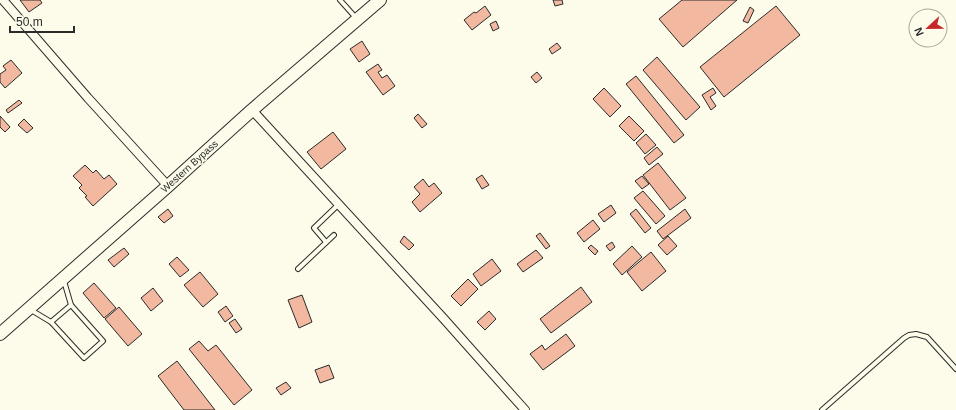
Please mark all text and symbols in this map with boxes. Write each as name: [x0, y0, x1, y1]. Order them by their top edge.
scale bar: [10, 8, 74, 34]
north arrow: [908, 8, 948, 48]
text: 50 m: [16, 15, 43, 29]
text: N: [912, 26, 926, 38]
street label: Western Bypass: [159, 138, 220, 195]

